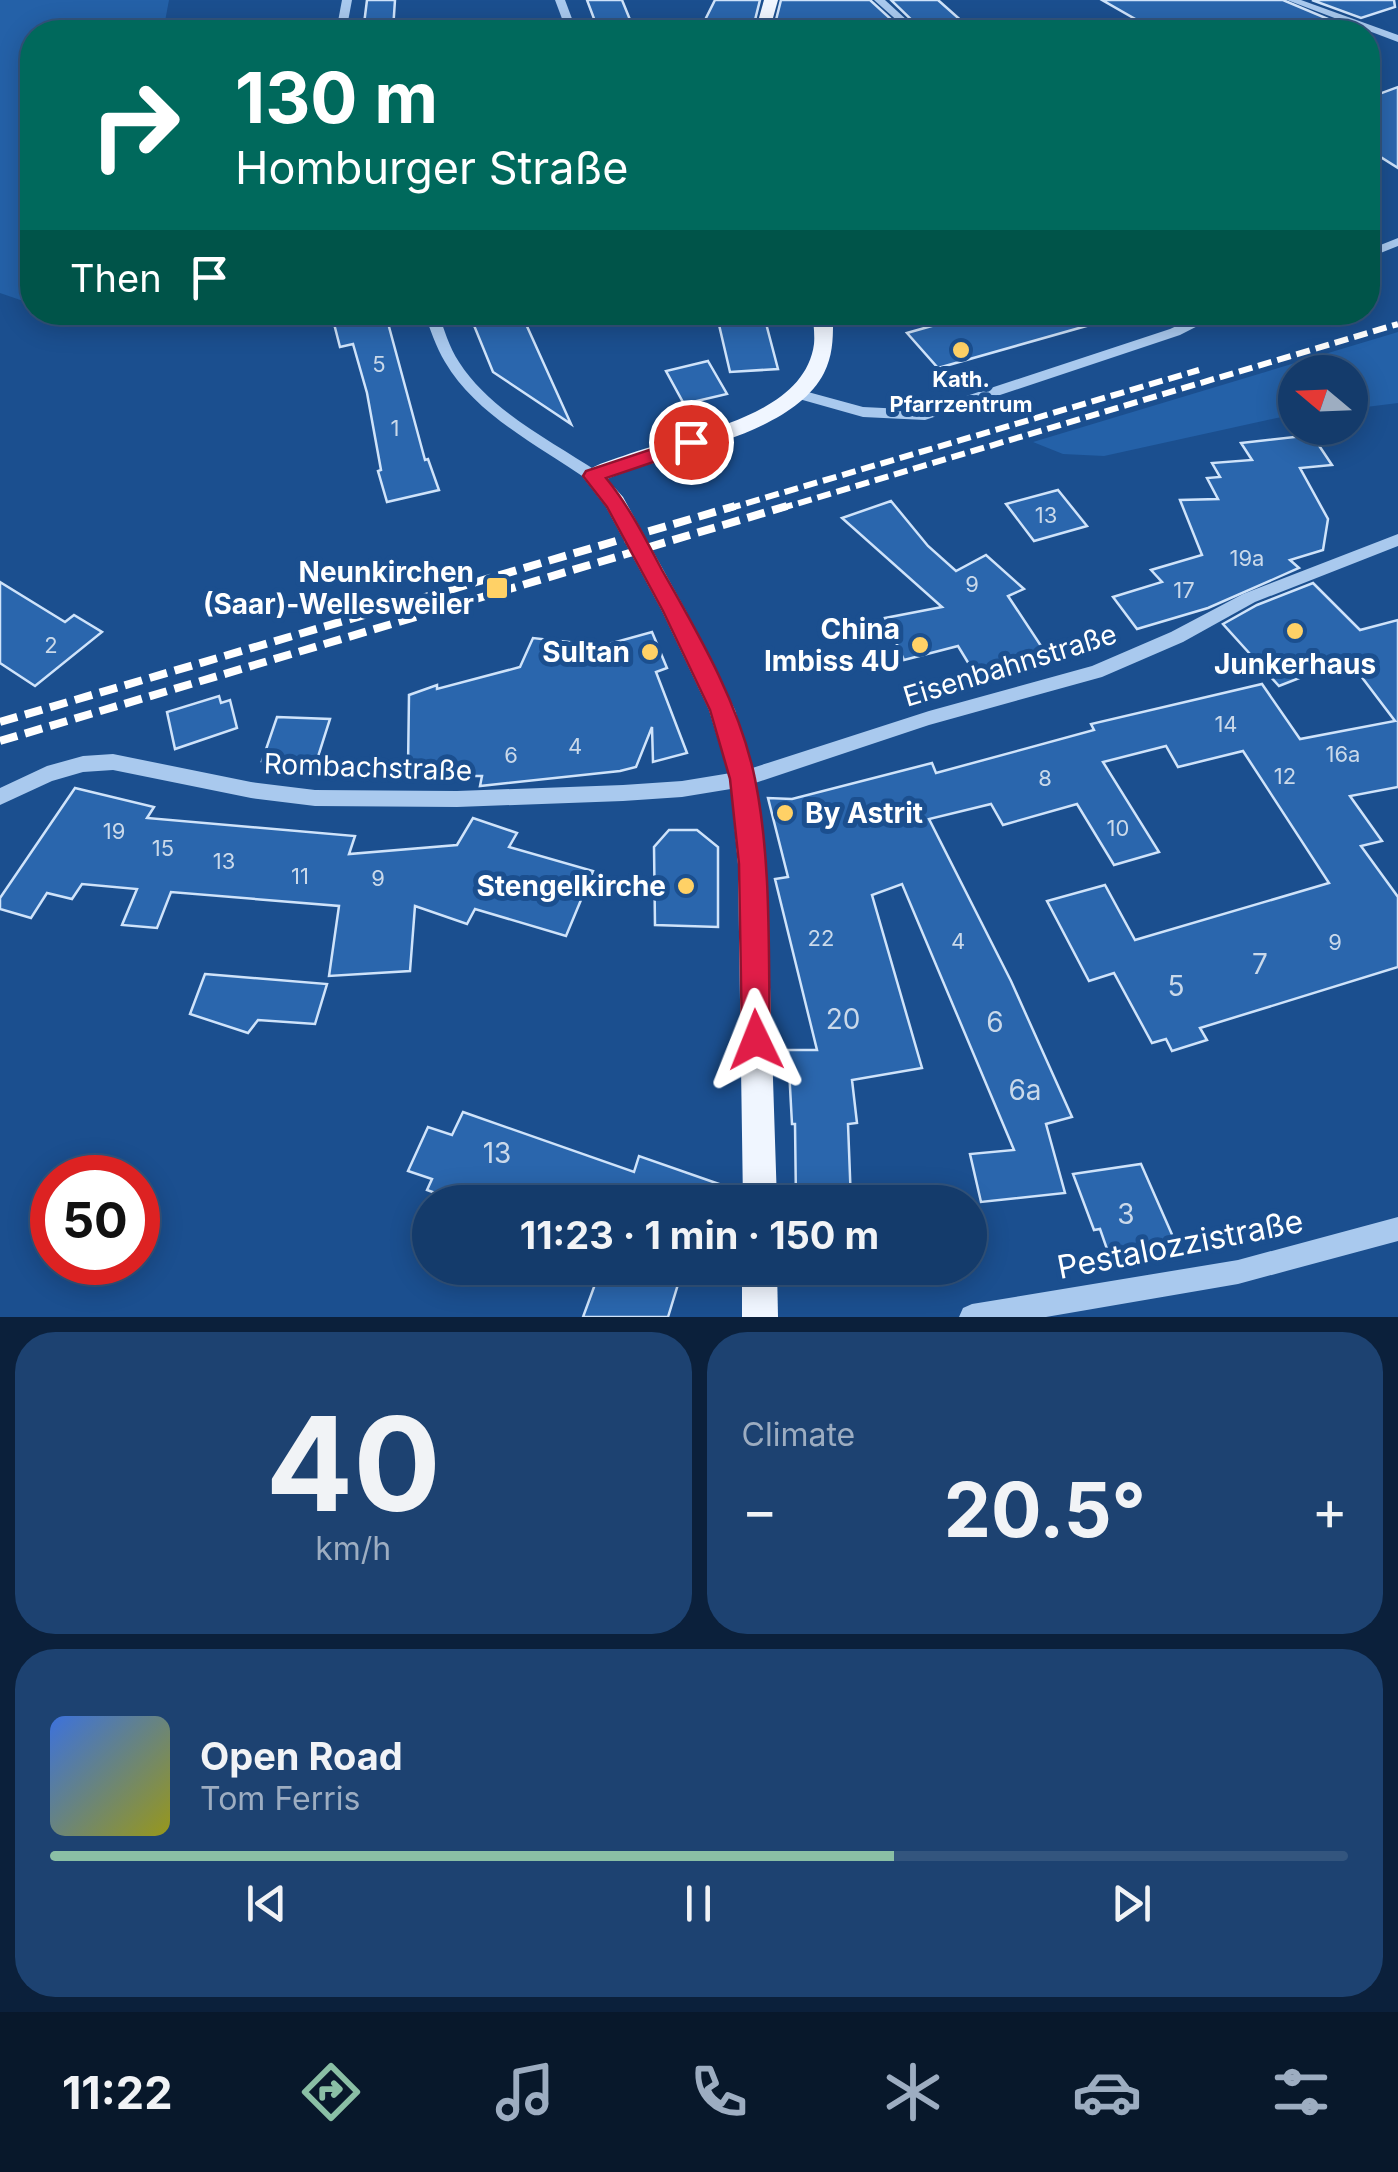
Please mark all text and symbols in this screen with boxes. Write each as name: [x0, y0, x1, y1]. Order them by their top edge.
text: 130 m: [235, 55, 438, 140]
icon: right: [70, 60, 200, 190]
text: Homburger Straße: [235, 140, 628, 195]
icon: arrive: [182, 250, 237, 305]
text: Then: [70, 255, 162, 301]
marker: Kath. Pfarrzentrum: [950, 339, 972, 361]
house number: 5: [372, 351, 386, 377]
north arrow: [1278, 355, 1368, 445]
map controls: [1278, 355, 1368, 445]
place label: Kath. Pfarrzentrum: [889, 366, 1033, 417]
pin: [649, 400, 734, 485]
house number: 1: [391, 415, 399, 441]
icon: arrive: [664, 415, 719, 470]
house number: 13: [1035, 502, 1057, 528]
house number: 19a: [1230, 545, 1264, 571]
place label: Neunkirchen (Saar)-Wellesweiler: [203, 555, 474, 621]
house number: 9: [965, 571, 979, 597]
marker: Neunkirchen (Saar)-Wellesweiler: [484, 575, 510, 601]
house number: 17: [1173, 577, 1195, 603]
place label: China Imbiss 4U: [764, 612, 900, 678]
street label: Eisenbahnstraße: [899, 616, 1121, 714]
marker: Junkerhaus: [1284, 620, 1306, 642]
house number: 2: [44, 632, 58, 658]
marker: China Imbiss 4U: [909, 634, 931, 656]
place label: Sultan: [542, 635, 630, 669]
marker: Sultan: [639, 641, 661, 663]
place label: Junkerhaus: [1214, 647, 1376, 681]
house number: 14: [1214, 711, 1238, 737]
house number: 4: [568, 733, 582, 759]
house number: 16a: [1326, 741, 1360, 767]
house number: 6: [504, 742, 518, 768]
street label: Rombachstraße: [263, 746, 473, 788]
house number: 12: [1274, 763, 1296, 789]
house number: 8: [1038, 765, 1052, 791]
place label: By Astrit: [805, 796, 923, 830]
marker: By Astrit: [774, 802, 796, 824]
house number: 10: [1107, 815, 1129, 841]
house number: 19: [103, 818, 125, 844]
house number: 15: [152, 835, 174, 861]
house number: 13: [213, 848, 235, 874]
house number: 11: [291, 863, 309, 889]
house number: 9: [371, 865, 385, 891]
place label: Stengelkirche: [476, 869, 666, 903]
marker: Stengelkirche: [675, 875, 697, 897]
house number: 22: [808, 925, 834, 951]
house number: 4: [951, 928, 965, 954]
house number: 9: [1328, 929, 1342, 955]
house number: 7: [1252, 947, 1268, 981]
house number: 5: [1167, 969, 1185, 1003]
position arrow: [704, 988, 808, 1092]
house number: 20: [826, 1002, 860, 1036]
house number: 6: [986, 1005, 1004, 1039]
house number: 6a: [1008, 1073, 1042, 1107]
house number: 13: [483, 1136, 511, 1170]
speed limit sign: 50: [30, 1155, 160, 1285]
house number: 3: [1117, 1197, 1135, 1231]
street label: Pestalozzistraße: [1054, 1201, 1306, 1287]
text: 11:23 · 1 min · 150 m: [520, 1212, 879, 1258]
text: 40: [265, 1385, 441, 1542]
text: Climate: [742, 1415, 855, 1454]
text: 20.5°: [944, 1464, 1146, 1555]
text: −: [742, 1477, 778, 1543]
text: +: [1312, 1477, 1348, 1543]
text: km/h: [315, 1529, 391, 1568]
text: Open Road: [200, 1733, 403, 1779]
text: Tom Ferris: [200, 1779, 360, 1818]
icon: previous: [239, 1876, 294, 1931]
icon: pause: [671, 1876, 726, 1931]
icon: next: [1104, 1876, 1159, 1931]
icon: directions: [296, 2057, 366, 2127]
icon: music: [490, 2057, 560, 2127]
icon: phone: [684, 2057, 754, 2127]
icon: climate: [878, 2057, 948, 2127]
icon: car: [1072, 2057, 1142, 2127]
icon: filters: [1266, 2057, 1336, 2127]
text: 11:22: [62, 2065, 172, 2120]

